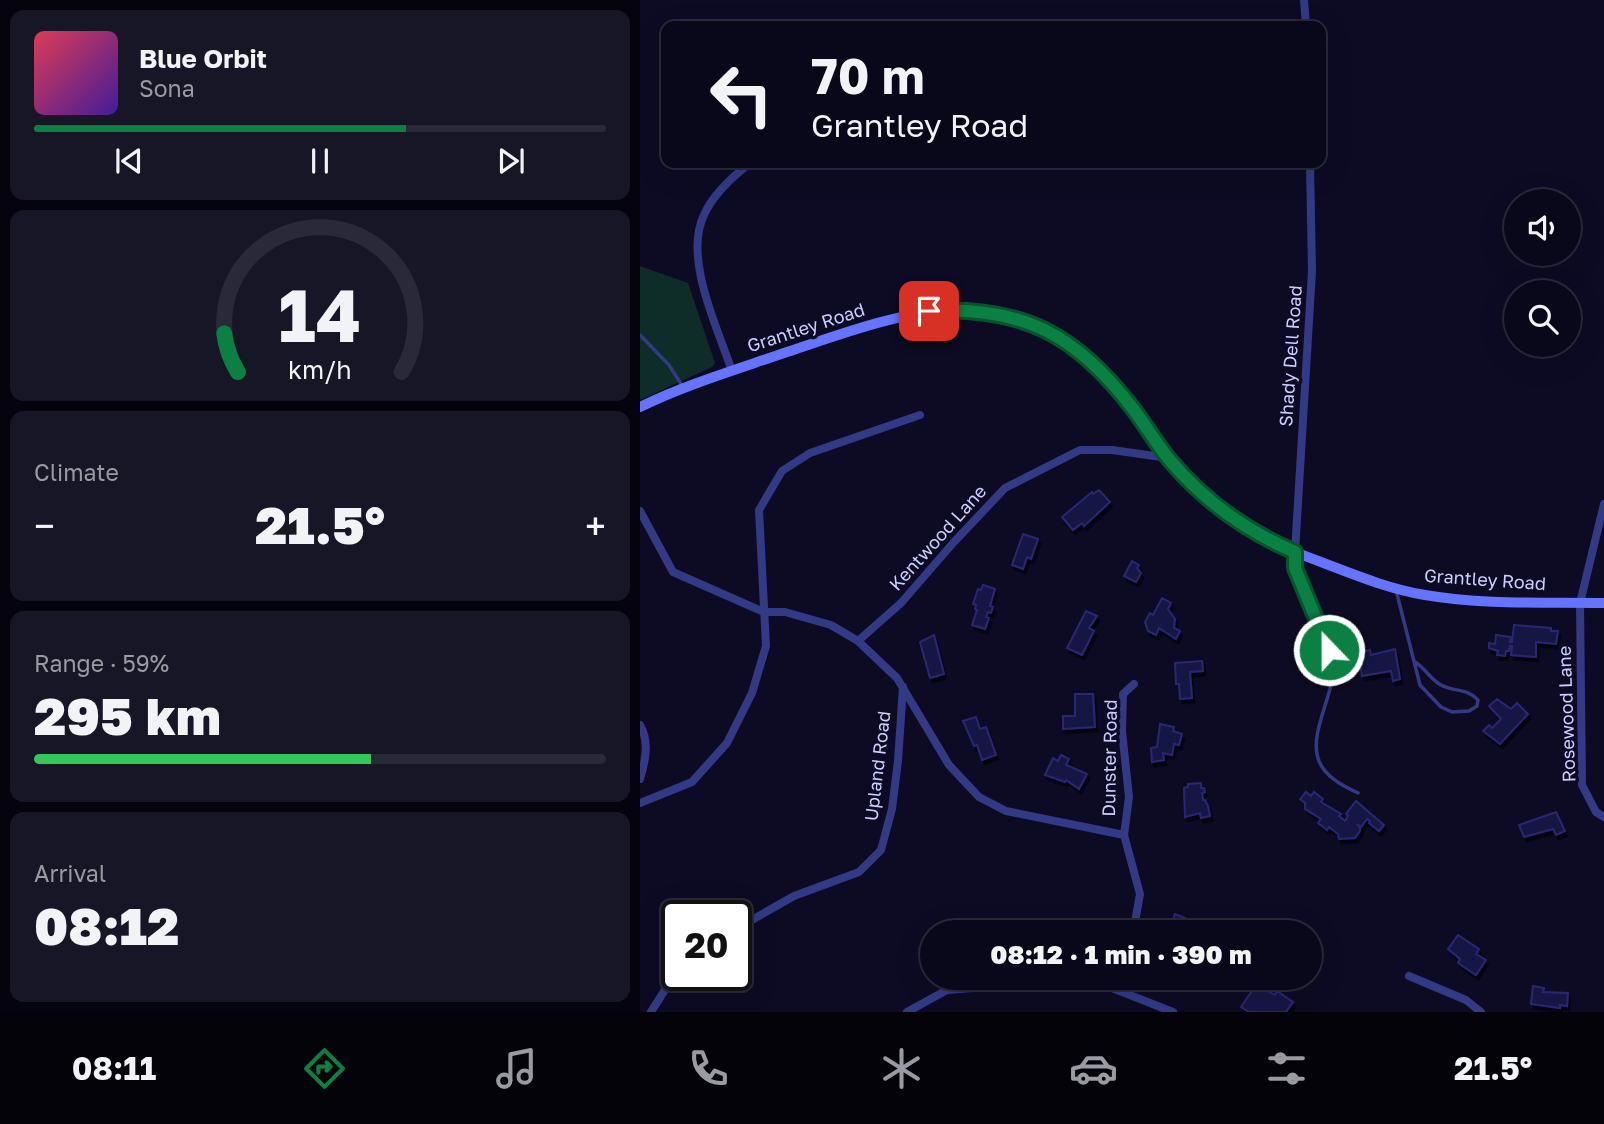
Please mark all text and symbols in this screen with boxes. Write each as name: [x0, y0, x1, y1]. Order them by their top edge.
text: Blue Orbit: [139, 43, 267, 74]
text: 70 m: [811, 46, 925, 105]
icon: left: [696, 49, 787, 140]
text: Sona: [139, 74, 195, 102]
text: Grantley Road: [811, 106, 1028, 144]
icon: previous: [110, 142, 148, 180]
icon: pause: [301, 142, 339, 180]
icon: next: [492, 142, 530, 180]
map controls: [1504, 189, 1581, 357]
button: sound: [1504, 189, 1581, 266]
text: 14: [279, 271, 362, 358]
button: search: [1504, 280, 1581, 357]
pin: [899, 281, 959, 341]
street label: Shady Dell Road: [1274, 285, 1306, 427]
icon: arrive: [910, 292, 948, 330]
street label: Grantley Road: [744, 298, 867, 356]
text: km/h: [288, 353, 352, 384]
text: Climate: [34, 458, 119, 486]
street label: Kentwood Lane: [884, 480, 990, 595]
text: 21.5°: [255, 493, 385, 555]
text: −: [34, 503, 55, 548]
text: +: [585, 503, 606, 548]
street label: Grantley Road: [1423, 564, 1547, 594]
position arrow: [1292, 613, 1366, 687]
street label: Rosewood Lane: [1553, 646, 1579, 783]
text: Range · 59%: [34, 649, 169, 677]
text: 295 km: [34, 684, 221, 746]
street label: Dunster Road: [1097, 699, 1121, 817]
street label: Upland Road: [859, 710, 895, 822]
text: Arrival: [34, 859, 106, 887]
text: 08:12: [34, 894, 179, 956]
speed limit sign: 20: [661, 900, 752, 991]
text: 08:12 · 1 min · 390 m: [990, 939, 1252, 970]
icon: directions: [300, 1044, 349, 1093]
icon: music: [492, 1044, 541, 1093]
icon: phone: [684, 1044, 733, 1093]
icon: climate: [877, 1044, 926, 1093]
icon: car: [1069, 1044, 1118, 1093]
icon: filters: [1262, 1044, 1311, 1093]
text: 08:11: [72, 1049, 156, 1087]
text: 21.5°: [1454, 1049, 1532, 1087]

